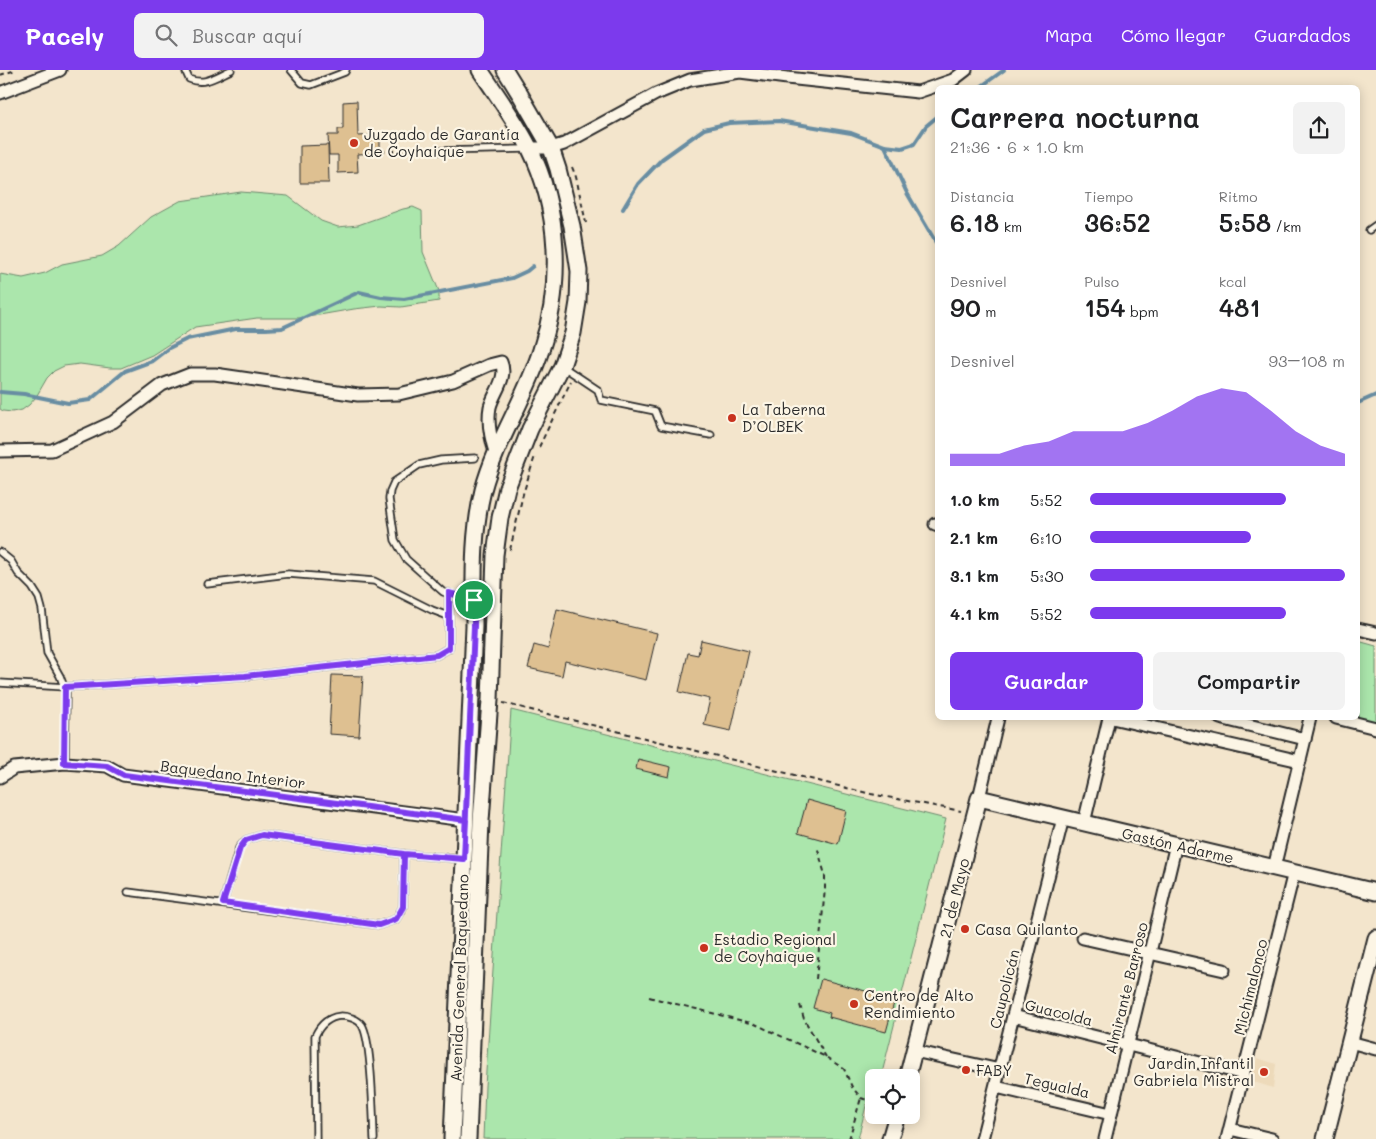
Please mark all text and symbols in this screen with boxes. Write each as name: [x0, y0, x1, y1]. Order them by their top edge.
search box: [134, 13, 484, 58]
text: Pacely: [25, 20, 104, 51]
icon: search: [152, 21, 180, 49]
text: Buscar aquí: [192, 23, 303, 48]
text: Mapa: [1045, 23, 1093, 47]
text: Cómo llegar: [1121, 23, 1226, 47]
text: Guardados: [1254, 23, 1351, 47]
text: Carrera nocturna: [950, 99, 1200, 135]
button: share: [1293, 102, 1345, 154]
place label: Juzgado de Garantía de Coyhaique: [364, 124, 520, 161]
text: 21:36 · 6 × 1.0 km: [950, 136, 1084, 157]
marker: Juzgado de Garantía de Coyhaique: [348, 137, 360, 149]
text: Distancia: [950, 187, 1015, 206]
text: Tiempo: [1084, 187, 1133, 206]
text: Ritmo: [1219, 187, 1258, 206]
text: 6.18: [950, 206, 999, 238]
text: 36:52: [1084, 206, 1151, 238]
text: 5:58: [1219, 206, 1271, 238]
text: km: [999, 217, 1022, 236]
text: /km: [1271, 217, 1302, 236]
text: Desnivel: [950, 272, 1007, 291]
text: Pulso: [1084, 272, 1119, 291]
text: kcal: [1219, 272, 1247, 291]
text: 90: [950, 291, 981, 323]
text: 154: [1084, 291, 1125, 323]
text: 481: [1219, 291, 1261, 323]
text: m: [981, 302, 996, 321]
text: bpm: [1125, 302, 1159, 321]
text: Desnivel: [950, 350, 1015, 371]
text: 93–108 m: [1268, 350, 1345, 371]
place label: La Taberna D’OLBEK: [742, 399, 826, 436]
marker: La Taberna D’OLBEK: [726, 412, 738, 424]
text: 1.0 km: [950, 489, 999, 510]
text: 5:52: [1030, 489, 1063, 510]
text: 2.1 km: [950, 527, 998, 548]
text: 6:10: [1030, 527, 1062, 548]
text: 3.1 km: [950, 565, 999, 586]
text: 5:30: [1030, 565, 1064, 586]
pin: [453, 579, 495, 621]
icon: arrive: [460, 586, 488, 614]
text: 4.1 km: [950, 603, 999, 624]
text: 5:52: [1030, 603, 1063, 624]
button: Guardar: [950, 652, 1143, 710]
button: Compartir: [1153, 652, 1345, 710]
street label: Baquedano Interior: [159, 755, 307, 793]
street label: Gastón Adarme: [1120, 822, 1236, 868]
street label: 21 de Mayo: [934, 856, 974, 940]
street label: Avenida General Baquedano: [445, 874, 473, 1082]
place label: Casa Quilanto: [975, 919, 1078, 939]
street label: Almirante Barroso: [1100, 920, 1152, 1056]
marker: Casa Quilanto: [959, 923, 971, 935]
place label: Estadio Regional de Coyhaique: [714, 929, 836, 966]
street label: Michimalonco: [1228, 937, 1272, 1037]
marker: Estadio Regional de Coyhaique: [698, 942, 710, 954]
street label: Caupolicán: [984, 947, 1024, 1031]
place label: Centro de Alto Rendimiento: [864, 985, 973, 1022]
street label: Guacolda: [1023, 994, 1095, 1030]
marker: Centro de Alto Rendimiento: [848, 998, 860, 1010]
place label: Jardin Infantil Gabriela Mistral: [1134, 1053, 1254, 1090]
place label: FABY: [976, 1060, 1012, 1080]
marker: FABY: [960, 1064, 972, 1076]
marker: Jardin Infantil Gabriela Mistral: [1258, 1066, 1270, 1078]
street label: Tegualda: [1022, 1068, 1092, 1102]
map controls: [865, 1069, 920, 1124]
button: locate: [865, 1069, 920, 1124]

